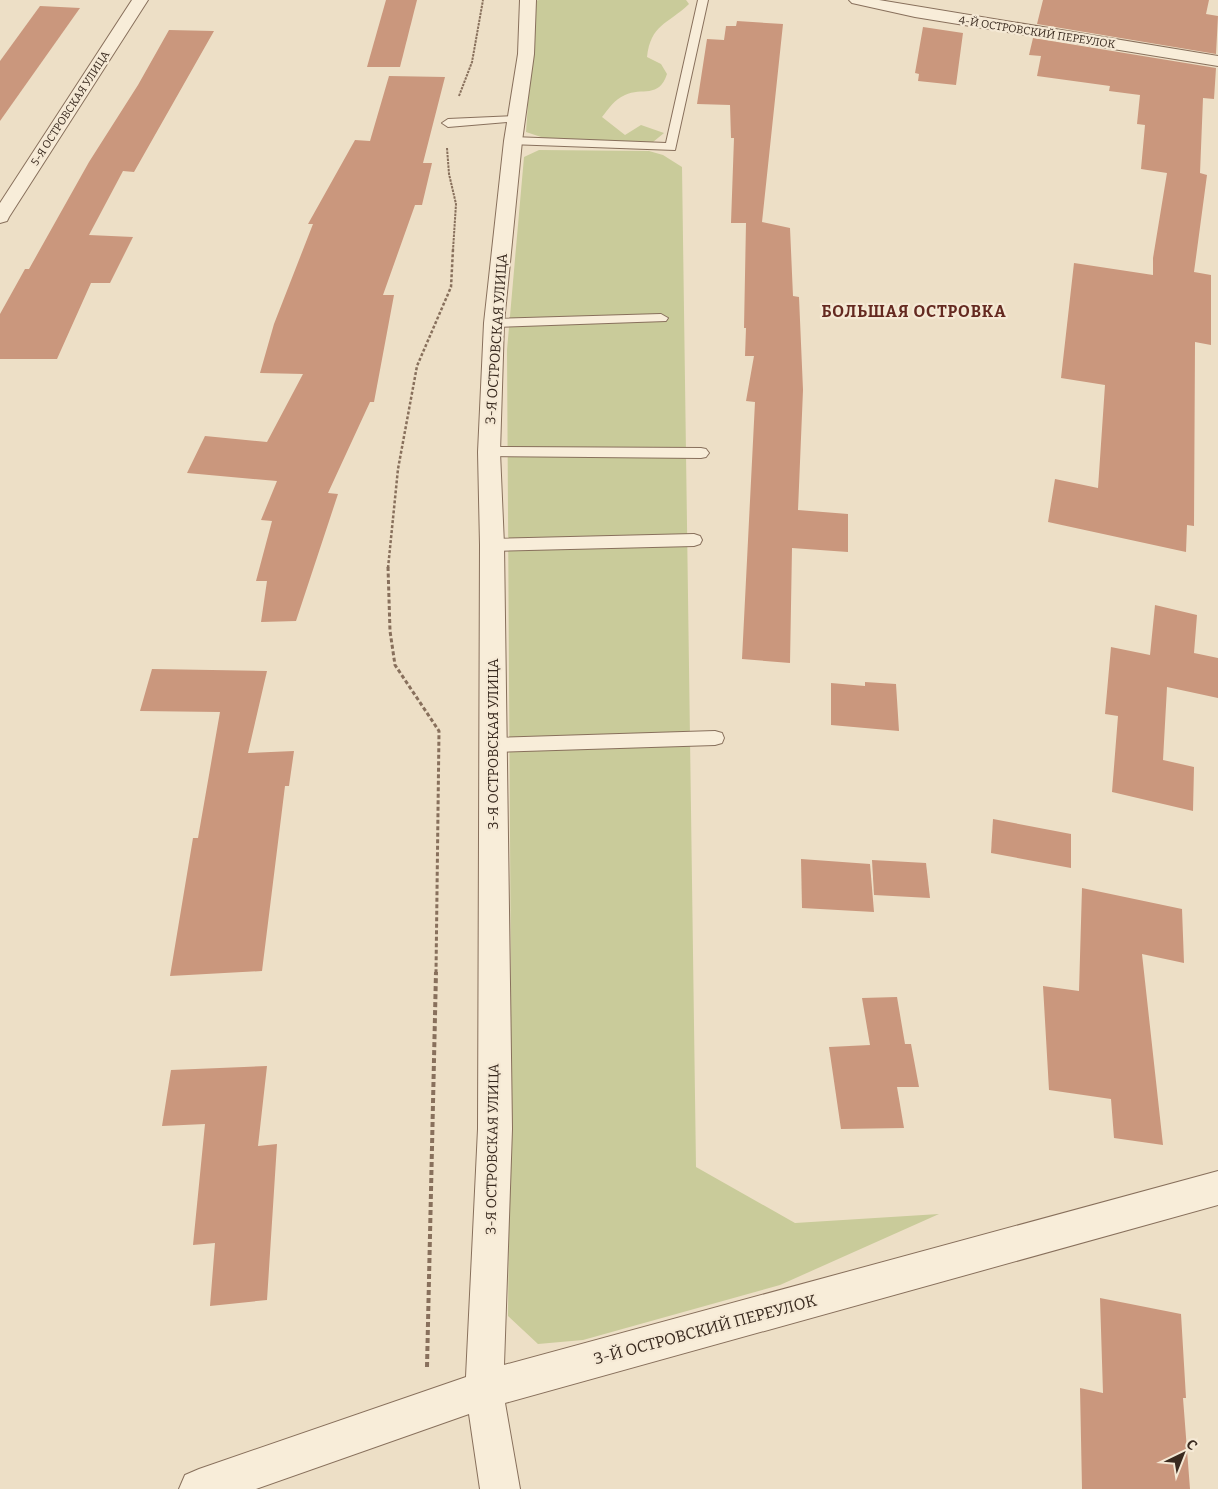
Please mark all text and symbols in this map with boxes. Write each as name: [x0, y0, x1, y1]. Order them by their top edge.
street label: 4-Й ОСТРОВСКИЙ ПЕРЕУЛОК: [958, 14, 1116, 51]
street label: 5-Я ОСТРОВСКАЯ УЛИЦА: [28, 48, 112, 168]
street label: 3-Я ОСТРОВСКАЯ УЛИЦА: [482, 253, 511, 425]
district label: БОЛЬШАЯ ОСТРОВКА: [821, 302, 1007, 321]
street label: 3-Я ОСТРОВСКАЯ УЛИЦА: [485, 658, 502, 830]
street label: 3-Я ОСТРОВСКАЯ УЛИЦА: [483, 1063, 502, 1235]
street label: 3-Й ОСТРОВСКИЙ ПЕРЕУЛОК: [591, 1289, 819, 1368]
north arrow: [1158, 1429, 1208, 1479]
text: С: [1182, 1436, 1201, 1454]

